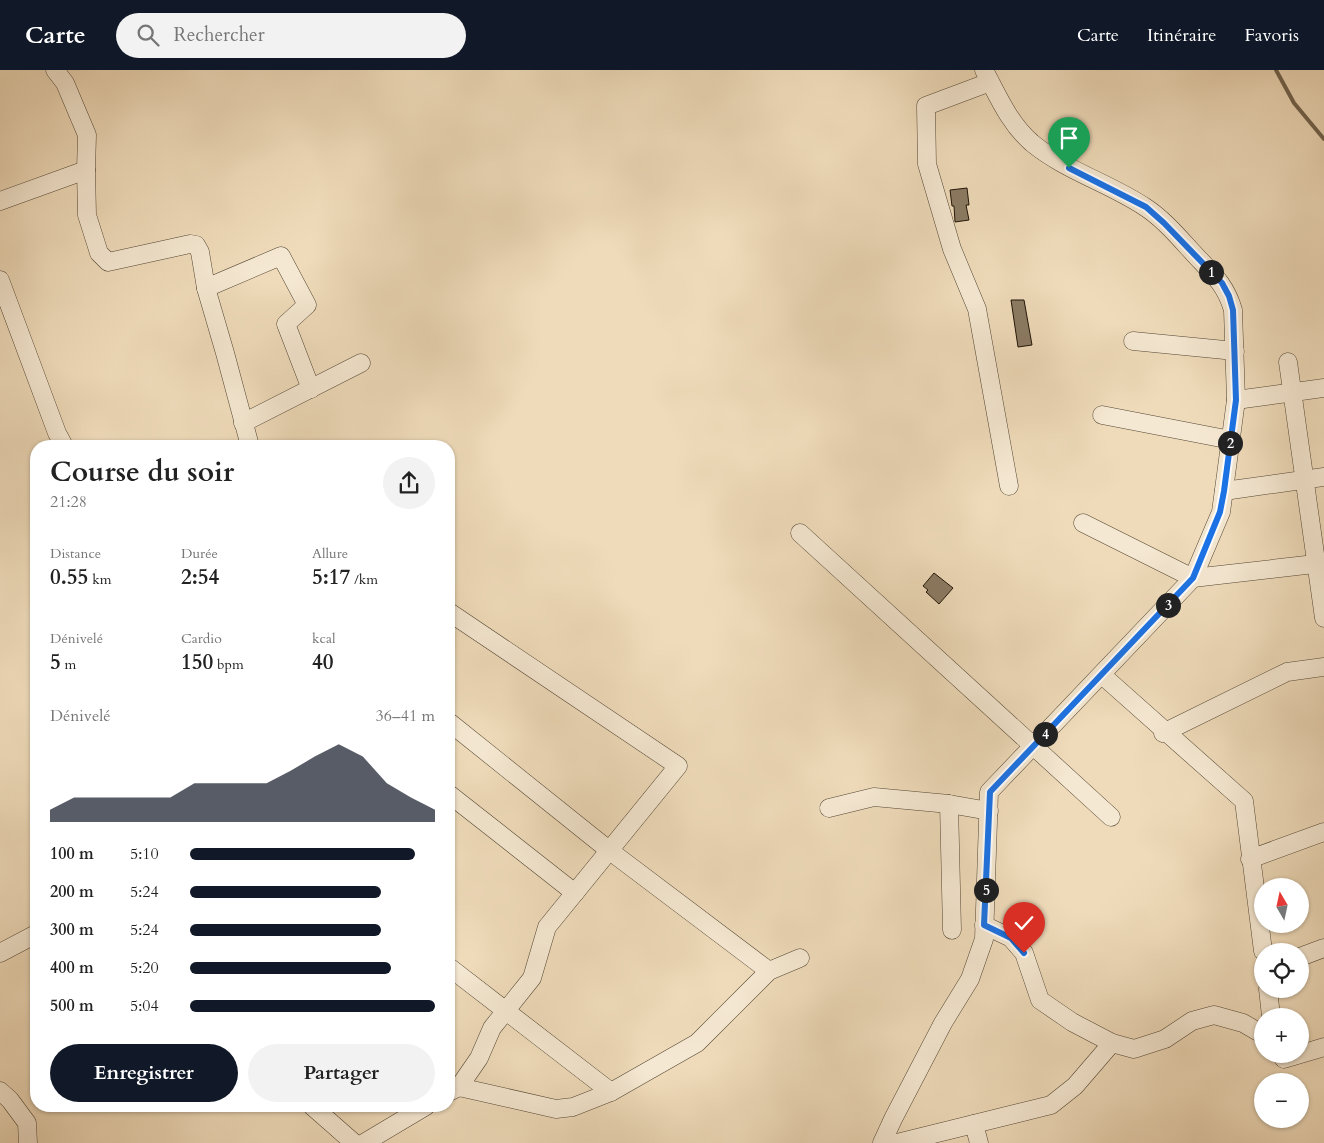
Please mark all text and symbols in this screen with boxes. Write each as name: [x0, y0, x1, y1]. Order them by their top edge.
search box: [116, 13, 466, 58]
text: Carte: [25, 19, 86, 52]
icon: search: [134, 21, 162, 49]
text: Rechercher: [174, 22, 265, 48]
text: Carte: [1077, 23, 1119, 48]
text: Itinéraire: [1147, 23, 1216, 48]
text: Favoris: [1244, 23, 1299, 48]
pin: [1048, 117, 1090, 168]
icon: arrive: [1055, 124, 1083, 152]
pin: 1: [1198, 260, 1224, 284]
text: 1: [1208, 263, 1215, 282]
pin: 2: [1218, 430, 1242, 456]
text: 2: [1227, 434, 1234, 453]
text: Course du soir: [50, 453, 234, 491]
button: share: [383, 457, 435, 509]
text: 21:28: [50, 491, 87, 513]
text: Distance: [50, 544, 101, 563]
text: Durée: [181, 544, 218, 563]
text: Allure: [312, 544, 348, 563]
text: 0.55: [50, 563, 88, 592]
text: 2:54: [181, 563, 219, 592]
text: 5:17: [312, 563, 350, 592]
text: km: [88, 570, 111, 589]
text: /km: [350, 570, 378, 589]
pin: 3: [1156, 592, 1180, 618]
text: 3: [1165, 596, 1172, 615]
text: Dénivelé: [50, 629, 103, 648]
text: Cardio: [181, 629, 222, 648]
text: kcal: [312, 629, 336, 648]
text: 5: [50, 648, 61, 677]
text: 150: [181, 648, 213, 677]
text: 40: [312, 648, 334, 677]
text: m: [61, 655, 76, 674]
text: bpm: [213, 655, 244, 674]
text: Dénivelé: [50, 705, 111, 727]
text: 36–41 m: [376, 705, 435, 727]
pin: 4: [1032, 722, 1058, 746]
text: 4: [1042, 725, 1049, 744]
text: 100 m: [50, 843, 94, 865]
text: 5:10: [130, 843, 159, 865]
pin: 5: [974, 878, 998, 902]
north arrow: [1254, 878, 1309, 932]
map controls: [1254, 878, 1309, 1128]
text: 200 m: [50, 881, 94, 903]
text: 5:24: [130, 881, 159, 903]
text: 5: [983, 881, 990, 900]
pin: [1003, 902, 1045, 953]
icon: check: [1010, 909, 1038, 937]
text: 300 m: [50, 919, 94, 941]
text: 5:24: [130, 919, 159, 941]
button: locate: [1254, 943, 1309, 998]
text: 400 m: [50, 957, 94, 979]
text: 5:20: [130, 957, 159, 979]
text: 500 m: [50, 995, 94, 1017]
text: 5:04: [130, 995, 159, 1017]
button: +: [1254, 1008, 1309, 1063]
button: Enregistrer: [50, 1044, 238, 1102]
button: Partager: [248, 1044, 435, 1102]
button: −: [1254, 1073, 1309, 1128]

